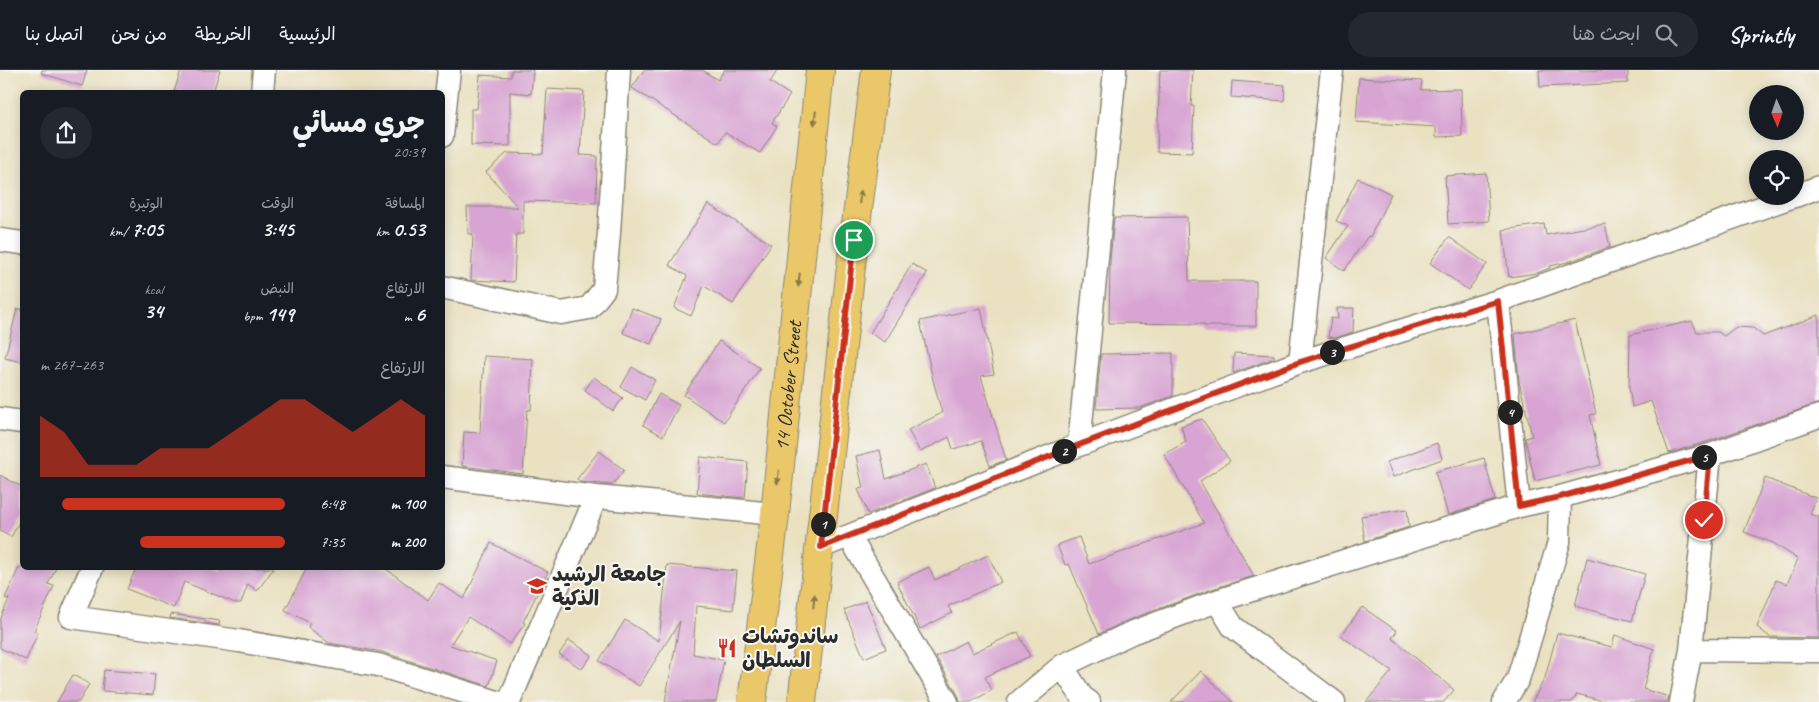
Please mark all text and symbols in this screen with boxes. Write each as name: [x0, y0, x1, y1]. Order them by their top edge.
search box: [1348, 12, 1698, 57]
text: Sprintly: [1728, 20, 1794, 50]
icon: search: [1652, 21, 1680, 49]
text: ابحث هنا: [1572, 22, 1640, 46]
text: اتصل بنا: [25, 23, 83, 45]
text: من نحن: [111, 23, 167, 45]
text: الخريطة: [195, 23, 251, 45]
text: الرئيسية: [279, 23, 336, 45]
north arrow: [1749, 85, 1804, 140]
map controls: [1749, 85, 1804, 205]
text: جري مسائي: [292, 105, 425, 140]
button: share: [40, 107, 92, 159]
one-way arrow: [811, 111, 819, 127]
text: 20:39: [393, 142, 425, 162]
button: locate: [1749, 150, 1804, 205]
one-way arrow: [856, 188, 864, 204]
text: الوتيرة: [129, 195, 163, 212]
text: الوقت: [261, 195, 294, 212]
text: المسافة: [385, 195, 425, 212]
text: 7:05: [131, 216, 163, 242]
text: 3:45: [262, 216, 294, 242]
text: 0.53: [393, 216, 425, 242]
pin: [833, 219, 875, 261]
text: /km: [109, 223, 131, 240]
text: km: [376, 223, 393, 240]
icon: arrive: [840, 226, 868, 254]
one-way arrow: [794, 272, 802, 288]
text: النبض: [261, 280, 294, 297]
text: الارتفاع: [386, 280, 425, 297]
text: kcal: [144, 281, 163, 298]
text: 34: [144, 298, 163, 324]
text: 149: [266, 301, 294, 327]
text: 6: [415, 301, 425, 327]
text: bpm: [243, 308, 266, 325]
text: m: [404, 308, 415, 325]
street label: 14 October Street: [768, 318, 808, 452]
pin: 3: [1320, 340, 1344, 364]
text: 3: [1329, 344, 1336, 361]
text: 263–267 m: [40, 355, 103, 375]
text: الارتفاع: [380, 358, 425, 378]
pin: 4: [1498, 400, 1522, 424]
text: 4: [1507, 404, 1514, 421]
pin: 2: [1052, 438, 1076, 464]
text: 2: [1061, 443, 1068, 460]
pin: 5: [1692, 444, 1716, 470]
text: 5: [1701, 449, 1708, 466]
one-way arrow: [774, 469, 782, 485]
text: 6:48: [320, 494, 345, 514]
text: 100 m: [390, 494, 425, 514]
pin: [1683, 499, 1725, 541]
icon: check: [1690, 506, 1718, 534]
pin: 1: [810, 512, 836, 536]
text: 1: [820, 516, 827, 533]
text: 7:35: [320, 532, 345, 552]
text: 200 m: [390, 532, 425, 552]
place label: جامعة الرشيد الذكية: [552, 561, 666, 611]
school or university icon: جامعة الرشيد الذكية: [526, 575, 548, 597]
one-way arrow: [810, 593, 818, 609]
place label: ساندوتشات السلطان: [742, 623, 838, 673]
restaurant icon: ساندوتشات السلطان: [716, 637, 738, 659]

